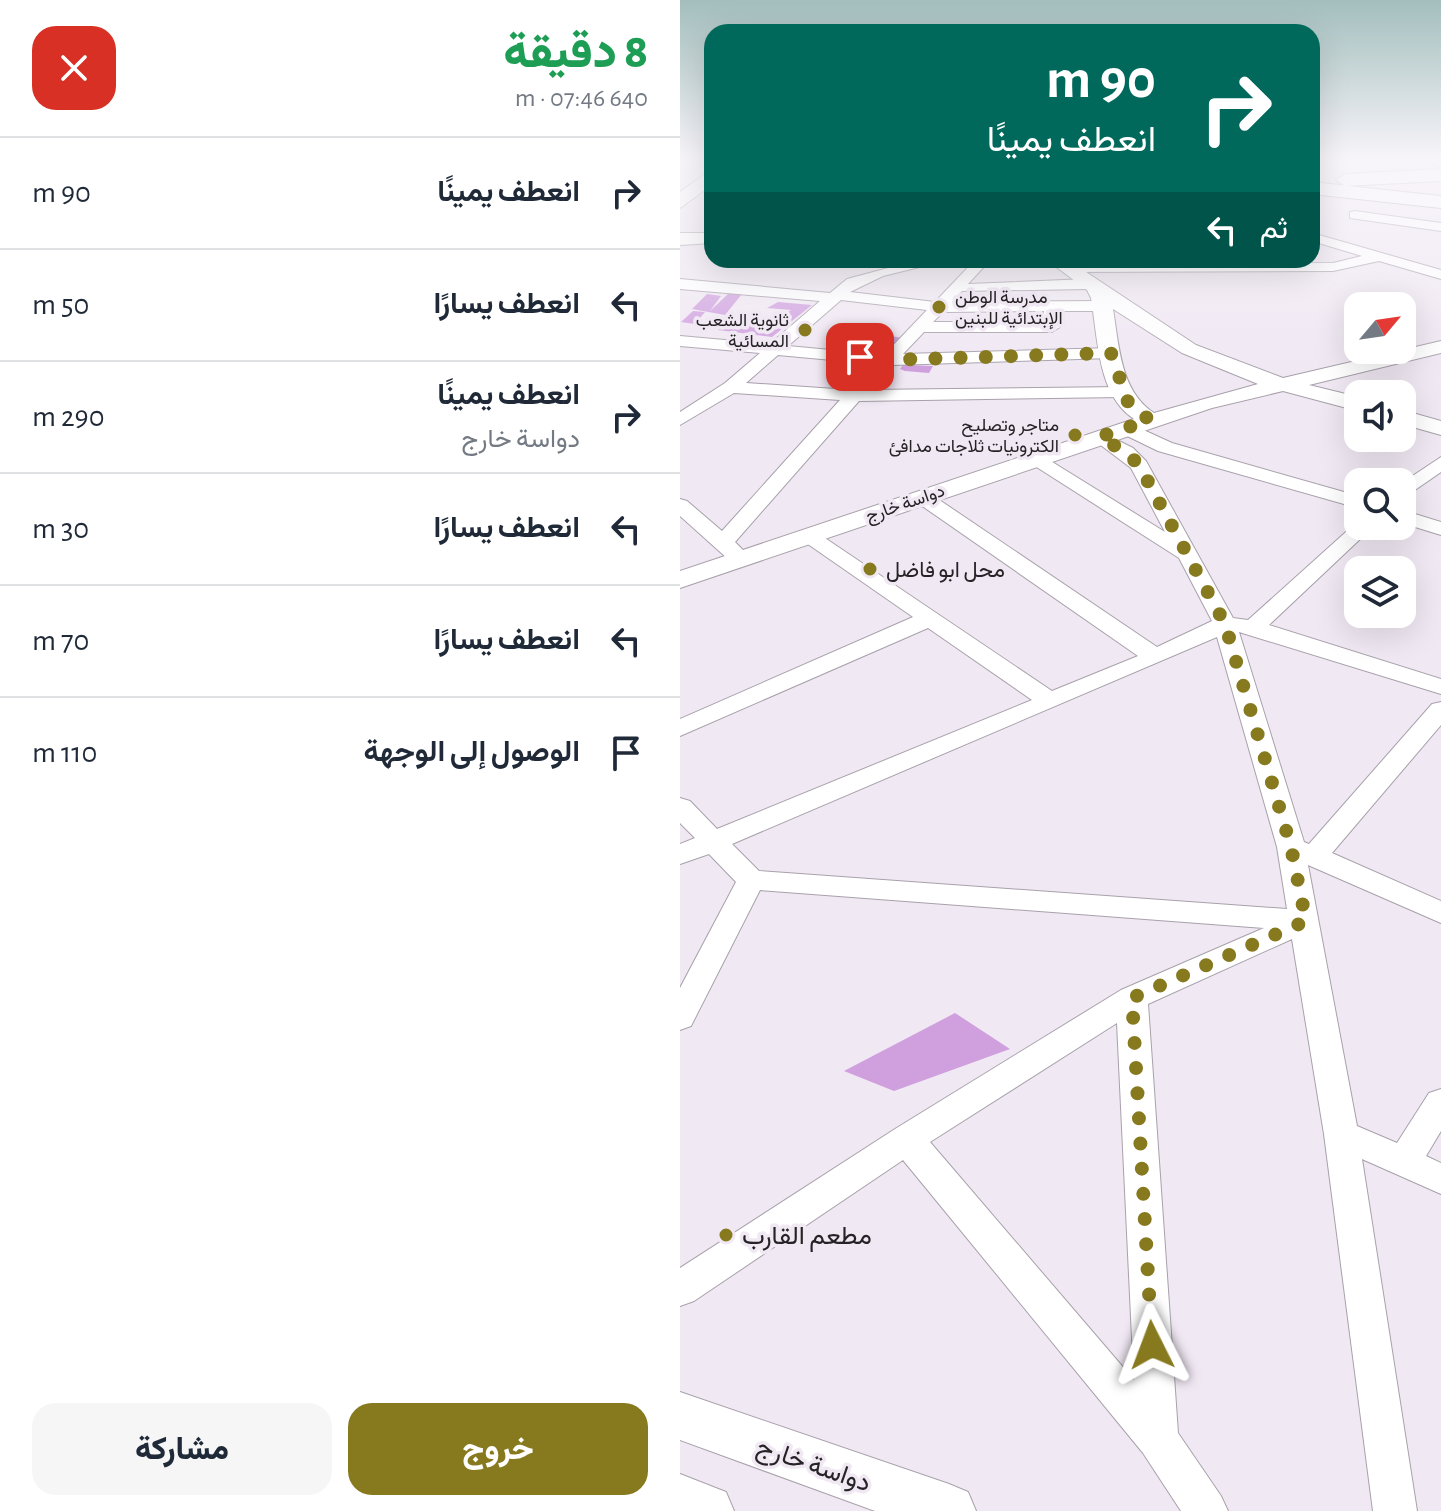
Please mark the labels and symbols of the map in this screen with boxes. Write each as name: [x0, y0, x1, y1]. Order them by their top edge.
place label: مدرسة الوطن الإبتدائية للبنين: [955, 289, 1063, 330]
north arrow: [1344, 292, 1416, 364]
marker: مدرسة الوطن الإبتدائية للبنين: [930, 298, 948, 316]
place label: ثانوية الشعب المسائية: [696, 312, 789, 351]
marker: ثانوية الشعب المسائية: [796, 321, 814, 339]
pin: [826, 323, 894, 391]
place label: متاجر وتصليح الكترونيات ثلاجات مدافئ: [889, 417, 1059, 457]
marker: متاجر وتصليح الكترونيات ثلاجات مدافئ: [1066, 426, 1084, 444]
street label: دواسة خارج: [864, 482, 948, 528]
place label: محل ابو فاضل: [886, 559, 1005, 583]
marker: محل ابو فاضل: [861, 560, 879, 578]
place label: مطعم القارب: [742, 1223, 872, 1252]
marker: مطعم القارب: [717, 1226, 735, 1244]
position arrow: [1110, 1303, 1194, 1387]
street label: دواسة خارج: [752, 1433, 874, 1500]

